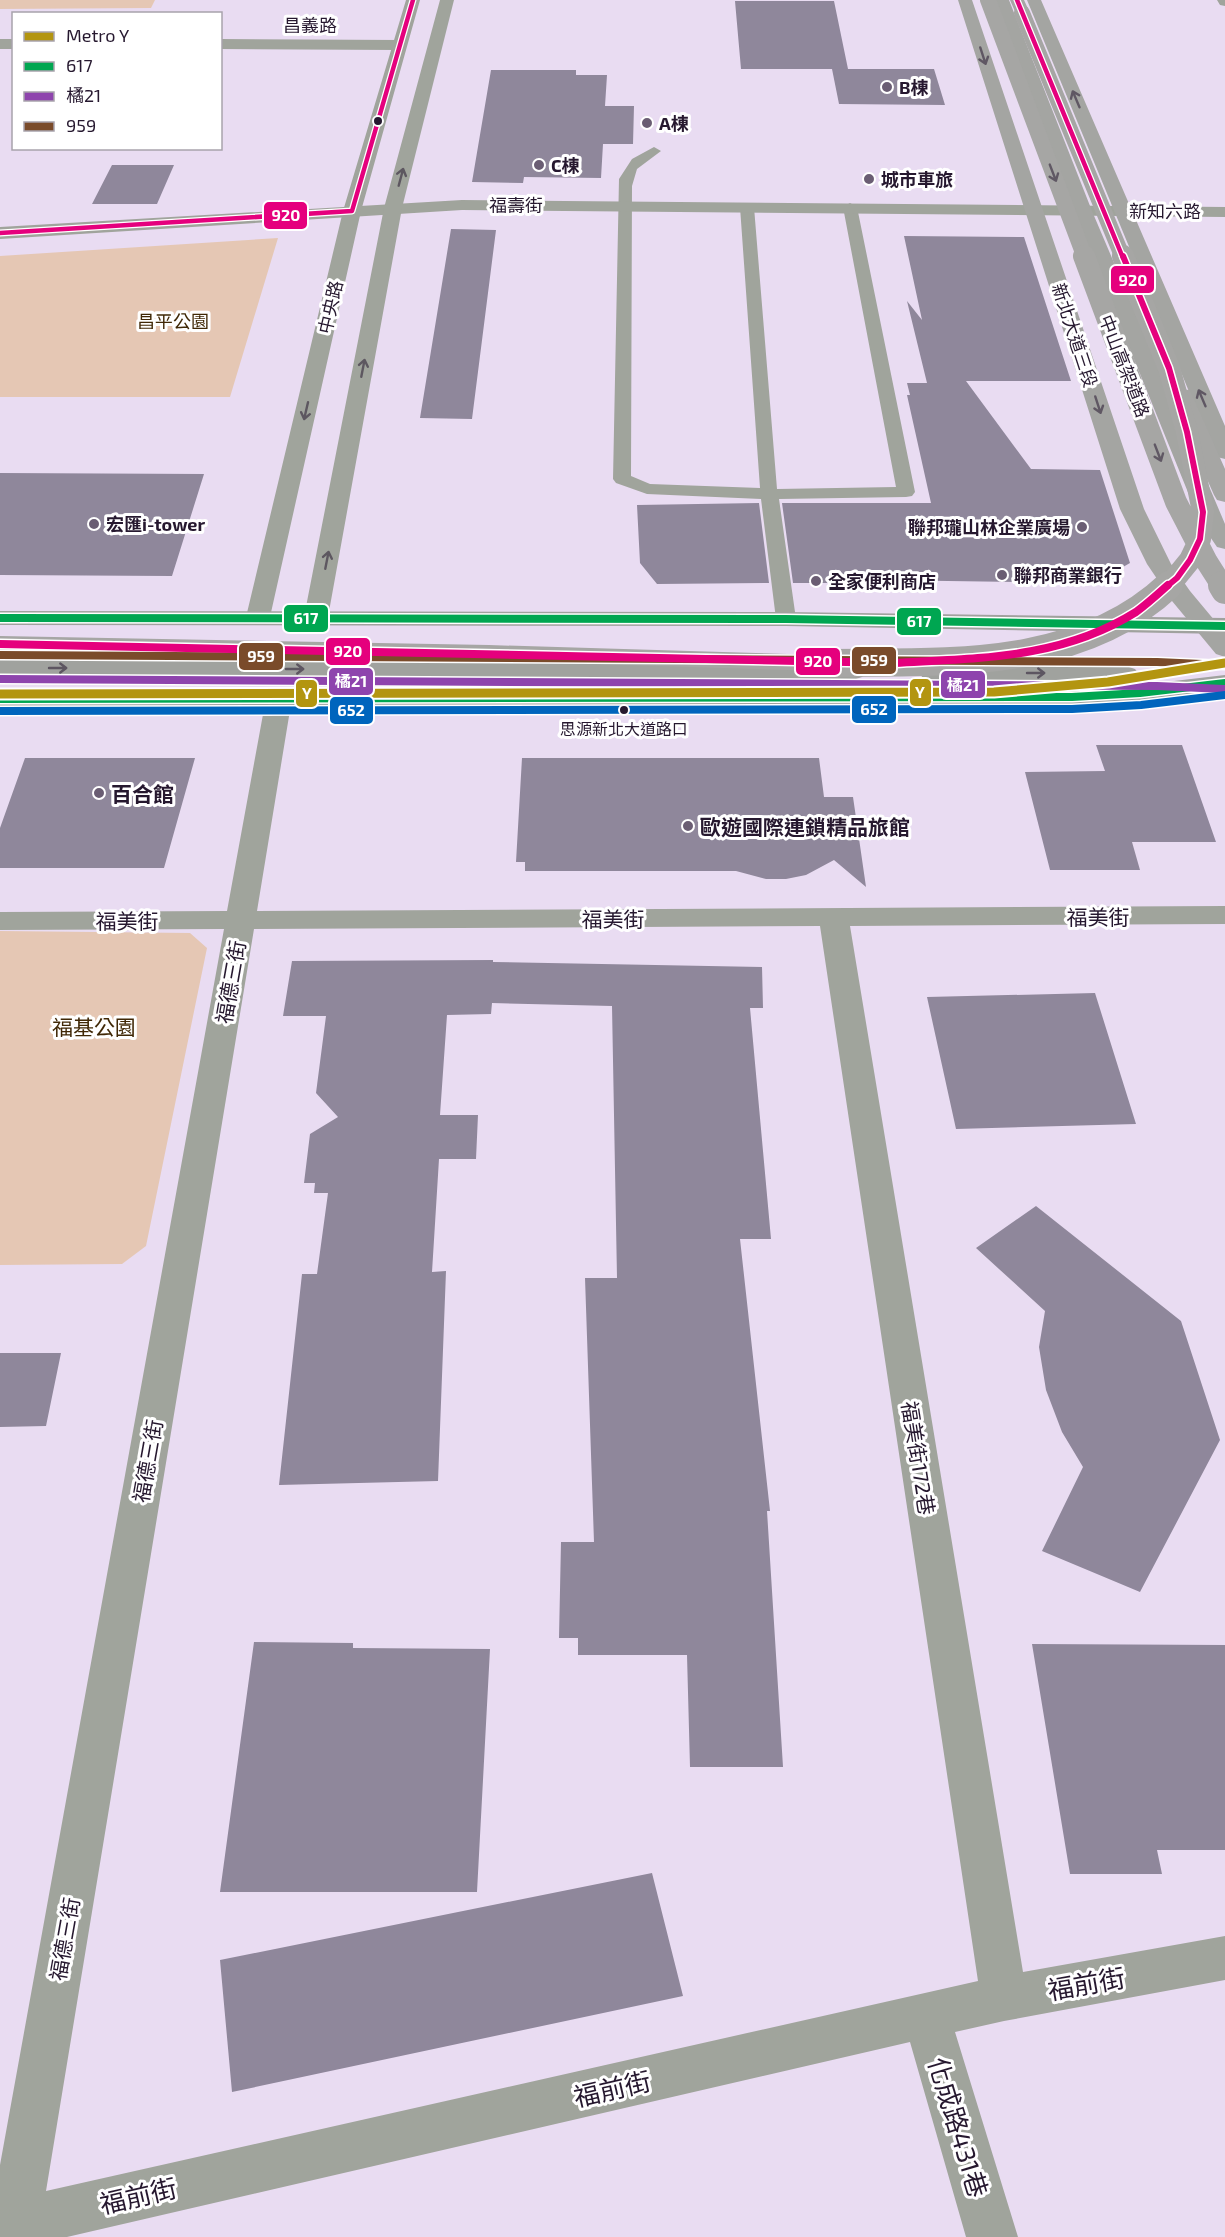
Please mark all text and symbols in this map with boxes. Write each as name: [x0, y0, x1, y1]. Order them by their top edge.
legend: [12, 12, 222, 150]
street label: 昌義路: [283, 14, 337, 36]
text: Metro Y: [66, 24, 130, 46]
one-way arrow: [978, 46, 989, 65]
text: 617: [66, 54, 93, 76]
place label: B棟: [899, 76, 929, 98]
marker: B棟: [880, 80, 894, 94]
text: 橘21: [66, 84, 101, 106]
one-way arrow: [1070, 90, 1081, 109]
place label: A棟: [659, 112, 689, 134]
text: 959: [66, 114, 96, 136]
unlabelled marker: [372, 115, 384, 127]
marker: A棟: [640, 116, 654, 130]
place label: C棟: [551, 154, 580, 176]
marker: C棟: [532, 158, 546, 172]
one-way arrow: [1048, 163, 1059, 182]
one-way arrow: [396, 168, 408, 187]
place label: 城市車旅: [881, 168, 953, 190]
marker: 城市車旅: [862, 172, 876, 186]
street label: 福壽街: [489, 194, 543, 216]
street label: 新知六路: [1129, 200, 1201, 222]
line badge: 920: [263, 201, 308, 230]
text: 920: [272, 205, 300, 224]
line badge: 920: [1110, 265, 1155, 294]
text: 920: [1119, 270, 1147, 289]
street label: 中央路: [313, 278, 347, 336]
street label: 新北大道三段: [1048, 280, 1102, 390]
park label: 昌平公園: [137, 310, 209, 332]
street label: 中山高架道路: [1095, 312, 1155, 420]
one-way arrow: [358, 359, 369, 378]
one-way arrow: [1196, 390, 1207, 408]
one-way arrow: [1093, 395, 1104, 414]
one-way arrow: [299, 401, 311, 420]
one-way arrow: [1153, 444, 1164, 462]
place label: 宏匯i-tower: [106, 513, 206, 535]
place label: 聯邦瓏山林企業廣場: [908, 516, 1070, 538]
marker: 宏匯i-tower: [87, 517, 101, 531]
marker: 聯邦瓏山林企業廣場: [1075, 520, 1089, 534]
one-way arrow: [322, 550, 333, 570]
place label: 聯邦商業銀行: [1014, 564, 1122, 586]
marker: 聯邦商業銀行: [995, 568, 1009, 582]
place label: 全家便利商店: [828, 570, 936, 592]
marker: 全家便利商店: [809, 574, 823, 588]
line badge: 617: [283, 604, 329, 633]
line badge: 617: [896, 607, 942, 636]
text: 617: [294, 608, 319, 627]
text: 617: [907, 611, 932, 630]
line badge: 920: [325, 637, 371, 666]
text: 920: [334, 641, 362, 660]
line badge: 959: [238, 642, 284, 671]
text: 959: [247, 646, 275, 665]
line badge: 959: [851, 646, 897, 675]
line badge: 920: [795, 647, 841, 676]
text: 959: [860, 650, 888, 669]
text: 920: [804, 651, 832, 670]
one-way arrow: [48, 662, 68, 674]
one-way arrow: [285, 663, 305, 675]
line badge: 橘21: [328, 667, 374, 696]
one-way arrow: [1026, 667, 1046, 679]
line badge: 橘21: [940, 670, 986, 699]
text: 橘21: [334, 671, 367, 690]
text: 橘21: [946, 675, 979, 694]
line badge: Y: [909, 678, 932, 707]
line badge: Y: [295, 679, 318, 708]
text: Y: [915, 682, 925, 701]
text: Y: [302, 683, 312, 702]
line badge: 652: [851, 695, 897, 724]
line badge: 652: [329, 696, 374, 725]
text: 652: [860, 699, 888, 718]
text: 652: [337, 700, 365, 719]
marker: 思源新北大道路口: [618, 704, 630, 716]
place label: 思源新北大道路口: [560, 719, 688, 738]
place label: 百合館: [111, 781, 174, 806]
marker: 百合館: [92, 786, 106, 800]
place label: 歐遊國際連鎖精品旅館: [700, 814, 910, 839]
marker: 歐遊國際連鎖精品旅館: [681, 819, 695, 833]
street label: 福美街: [1067, 904, 1130, 929]
street label: 福美街: [582, 906, 645, 931]
street label: 福美街: [96, 908, 159, 933]
street label: 福德三街: [210, 938, 250, 1026]
park label: 福基公園: [52, 1014, 136, 1039]
street label: 福美街172巷: [898, 1399, 940, 1517]
street label: 福德三街: [127, 1417, 167, 1505]
street label: 福德三街: [44, 1895, 84, 1983]
street label: 福前街: [1045, 1961, 1127, 2005]
street label: 化成路431巷: [923, 2053, 995, 2201]
street label: 福前街: [571, 2064, 653, 2112]
street label: 福前街: [97, 2171, 179, 2219]

